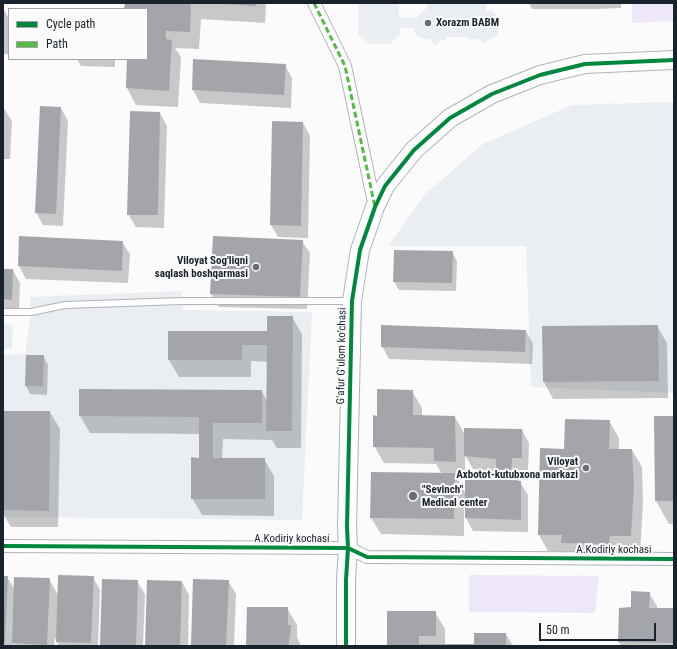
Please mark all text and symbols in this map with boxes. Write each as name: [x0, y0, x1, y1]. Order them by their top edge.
legend: [8, 8, 148, 60]
place label: Xorazm BABM: [436, 16, 499, 30]
text: Cycle path: [46, 17, 95, 31]
marker: Xorazm BABM: [423, 18, 433, 28]
text: Path: [46, 37, 68, 51]
place label: Viloyat Sog'liqni saqlash boshqarmasi: [155, 254, 248, 280]
marker: Viloyat Sog'liqni saqlash boshqarmasi: [251, 262, 261, 272]
street label: Gʻafur Gʻulom ko’chasi: [335, 307, 349, 405]
place label: Viloyat Axbotot-kutubxona markazi: [456, 455, 578, 481]
marker: Viloyat Axbotot-kutubxona markazi: [581, 463, 591, 473]
place label: "Sevinch" Medical center: [422, 483, 487, 509]
marker: "Sevinch" Medical center: [407, 490, 419, 502]
street label: A.Kodiriy kochasi: [254, 532, 330, 546]
street label: A.Kodiriy kochasi: [576, 543, 652, 557]
scale bar: [541, 615, 658, 641]
text: 50 m: [546, 623, 570, 637]

